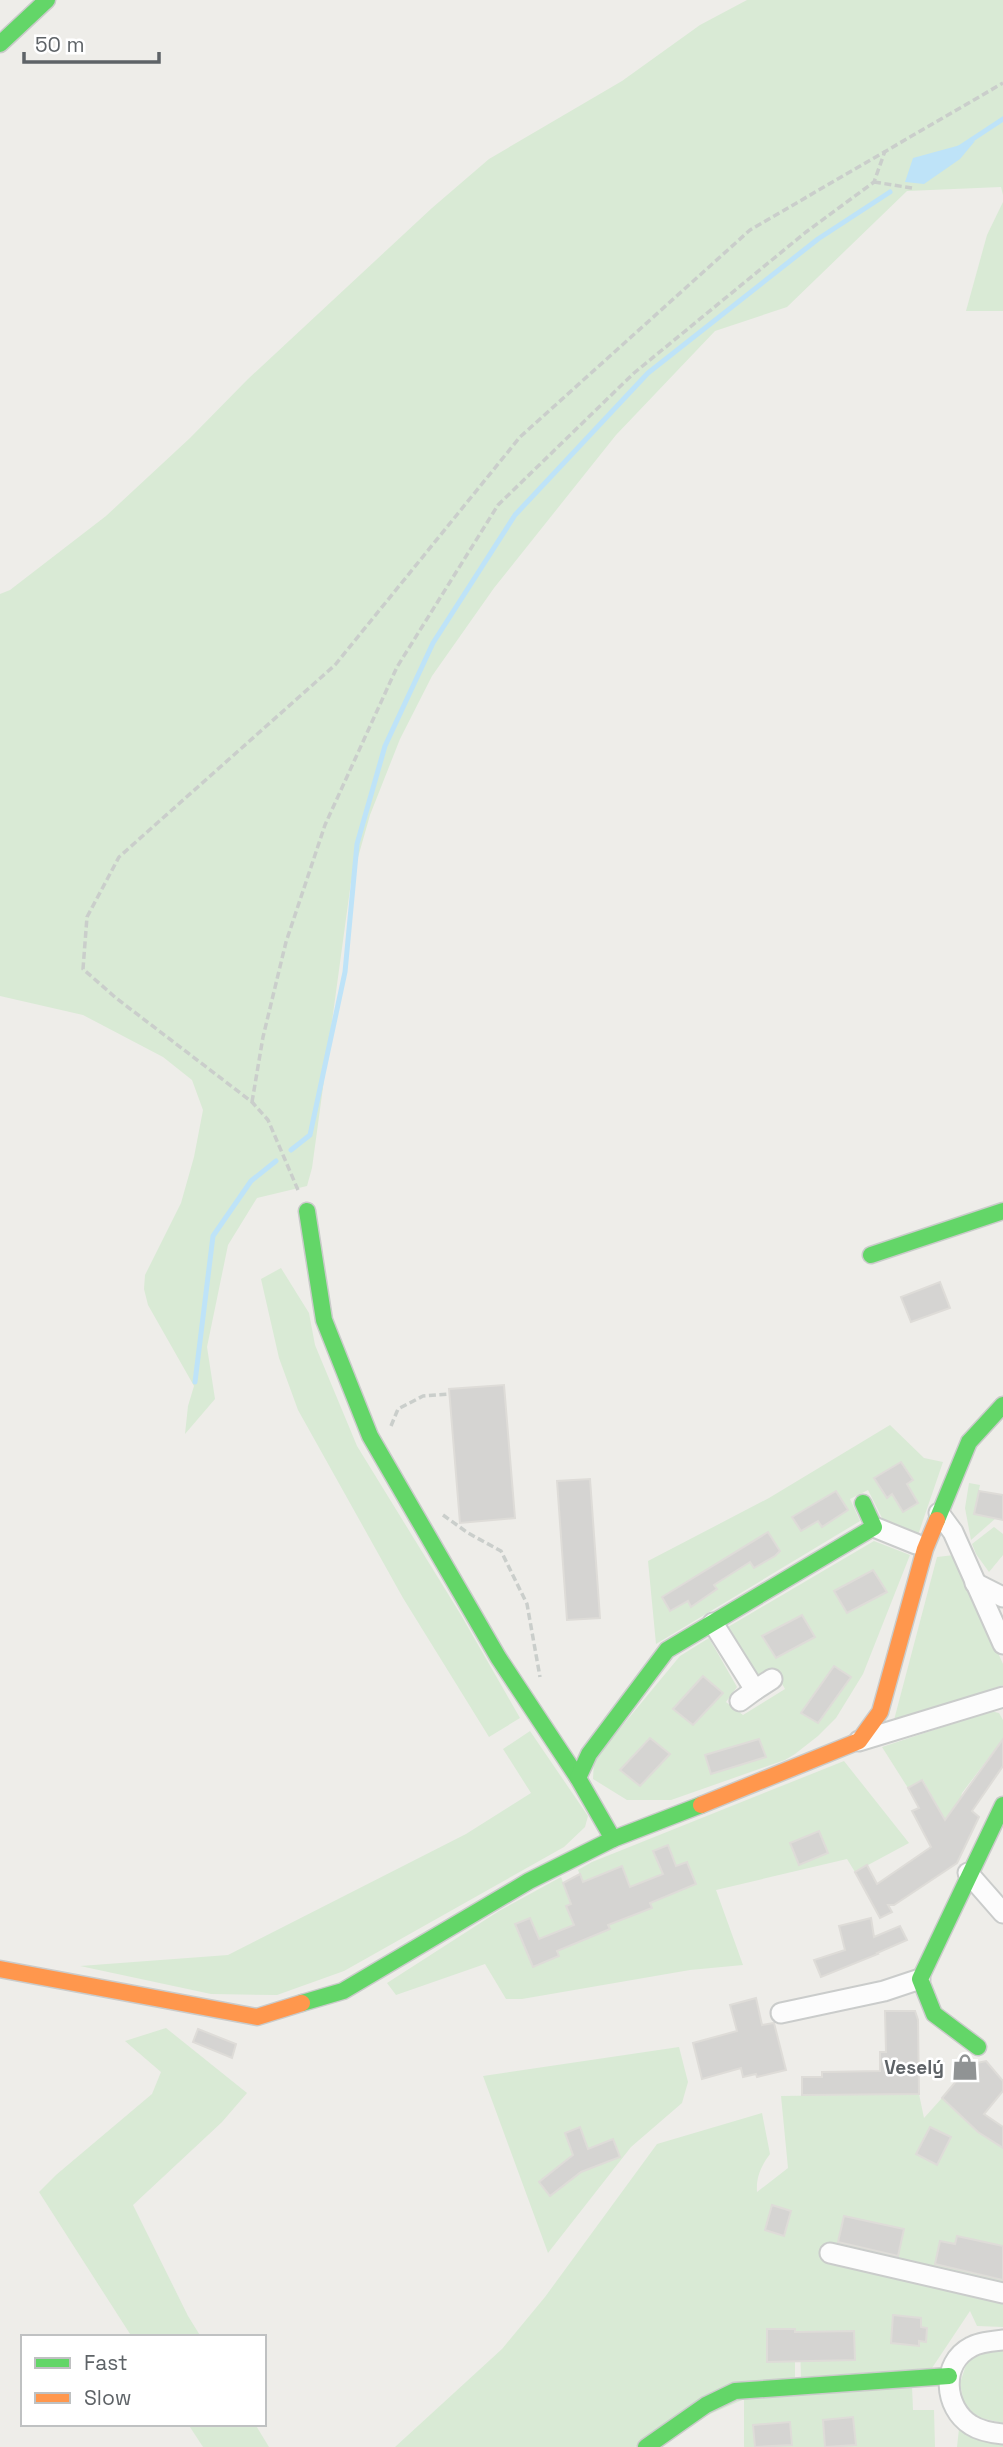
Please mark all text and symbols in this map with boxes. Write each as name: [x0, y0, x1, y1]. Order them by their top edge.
scale bar: [24, 21, 159, 65]
text: 50 m: [35, 31, 85, 58]
shop icon: Veselý: [950, 2052, 980, 2082]
place label: Veselý: [884, 2055, 944, 2080]
legend: [21, 2335, 266, 2426]
text: Fast: [84, 2349, 128, 2376]
text: Slow: [84, 2384, 132, 2411]

